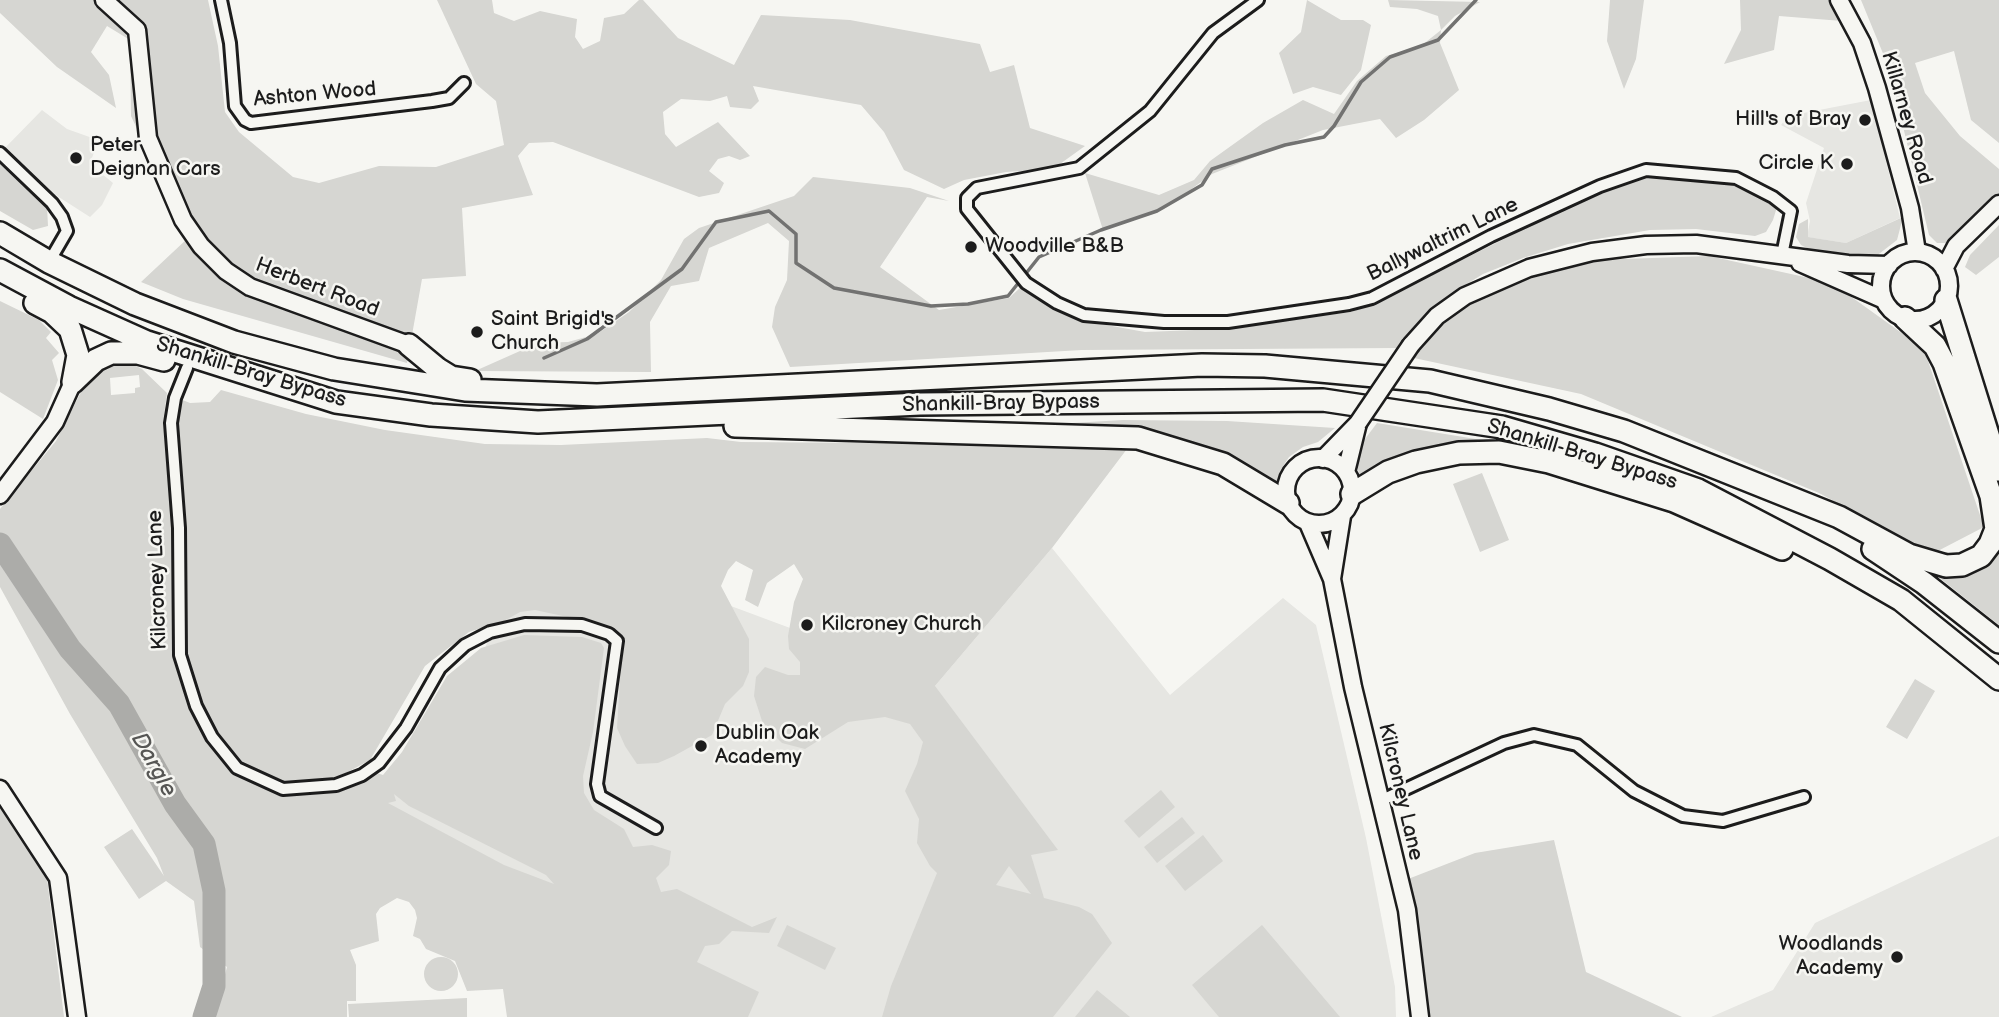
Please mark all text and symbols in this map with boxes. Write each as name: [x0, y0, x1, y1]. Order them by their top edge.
street label: Killarney Road: [1875, 49, 1937, 187]
street label: Ashton Wood: [253, 77, 377, 113]
place label: Hill's of Bray: [1735, 107, 1851, 133]
marker: Hill's of Bray: [1857, 112, 1873, 128]
place label: Peter Deignan Cars: [90, 133, 221, 183]
marker: Peter Deignan Cars: [68, 150, 84, 166]
place label: Circle K: [1759, 151, 1833, 177]
marker: Circle K: [1839, 156, 1855, 172]
street label: Ballywaltrim Lane: [1363, 192, 1523, 288]
place label: Woodville B&B: [985, 234, 1124, 260]
marker: Woodville B&B: [963, 239, 979, 255]
street label: Herbert Road: [252, 253, 382, 323]
place label: Saint Brigid's Church: [491, 307, 614, 357]
marker: Saint Brigid's Church: [469, 324, 485, 340]
street label: Shankill-Bray Bypass: [153, 332, 349, 414]
street label: Shankill-Bray Bypass: [902, 390, 1100, 418]
street label: Shankill-Bray Bypass: [1484, 414, 1680, 496]
street label: Kilcroney Lane: [143, 510, 173, 650]
place label: Kilcroney Church: [821, 612, 982, 638]
marker: Kilcroney Church: [799, 617, 815, 633]
place label: Dublin Oak Academy: [715, 721, 819, 771]
street label: Kilcroney Lane: [1372, 721, 1428, 863]
water label: Dargle: [124, 728, 182, 802]
marker: Dublin Oak Academy: [693, 738, 709, 754]
place label: Woodlands Academy: [1778, 932, 1883, 982]
marker: Woodlands Academy: [1889, 949, 1905, 965]

